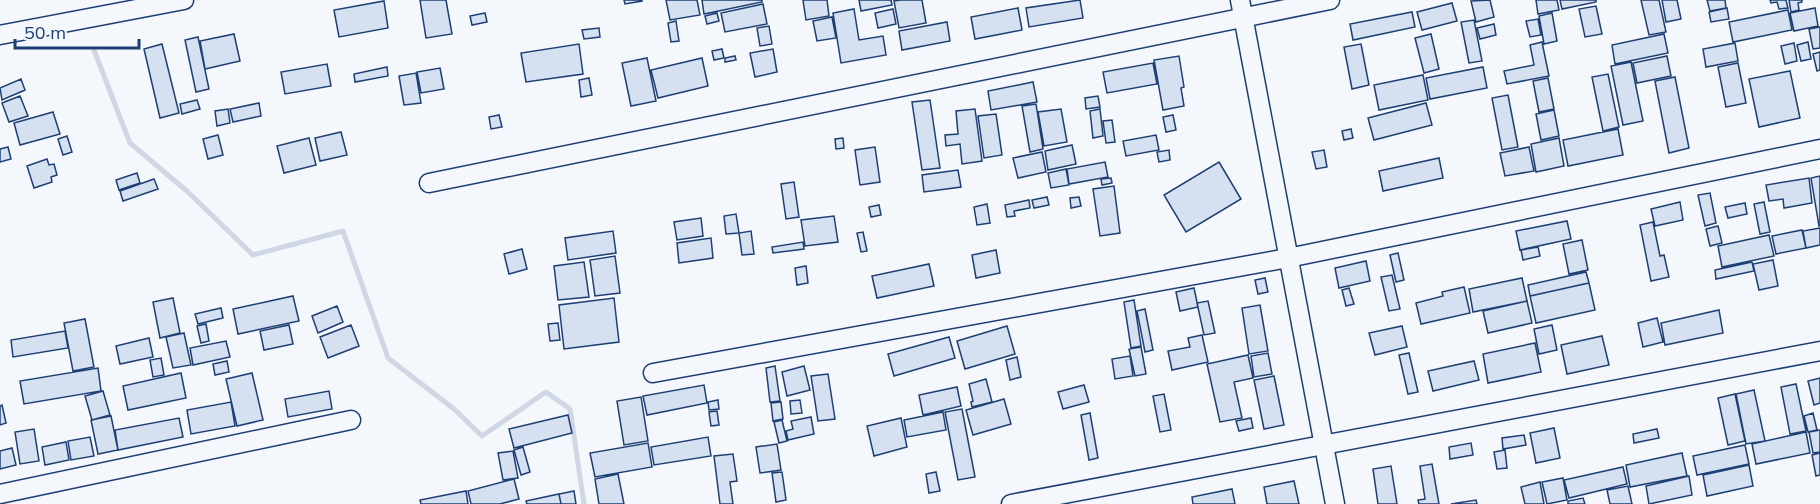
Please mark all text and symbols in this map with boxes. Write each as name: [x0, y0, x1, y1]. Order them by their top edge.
scale bar: [15, 12, 140, 50]
text: 50 m: [24, 21, 66, 44]

